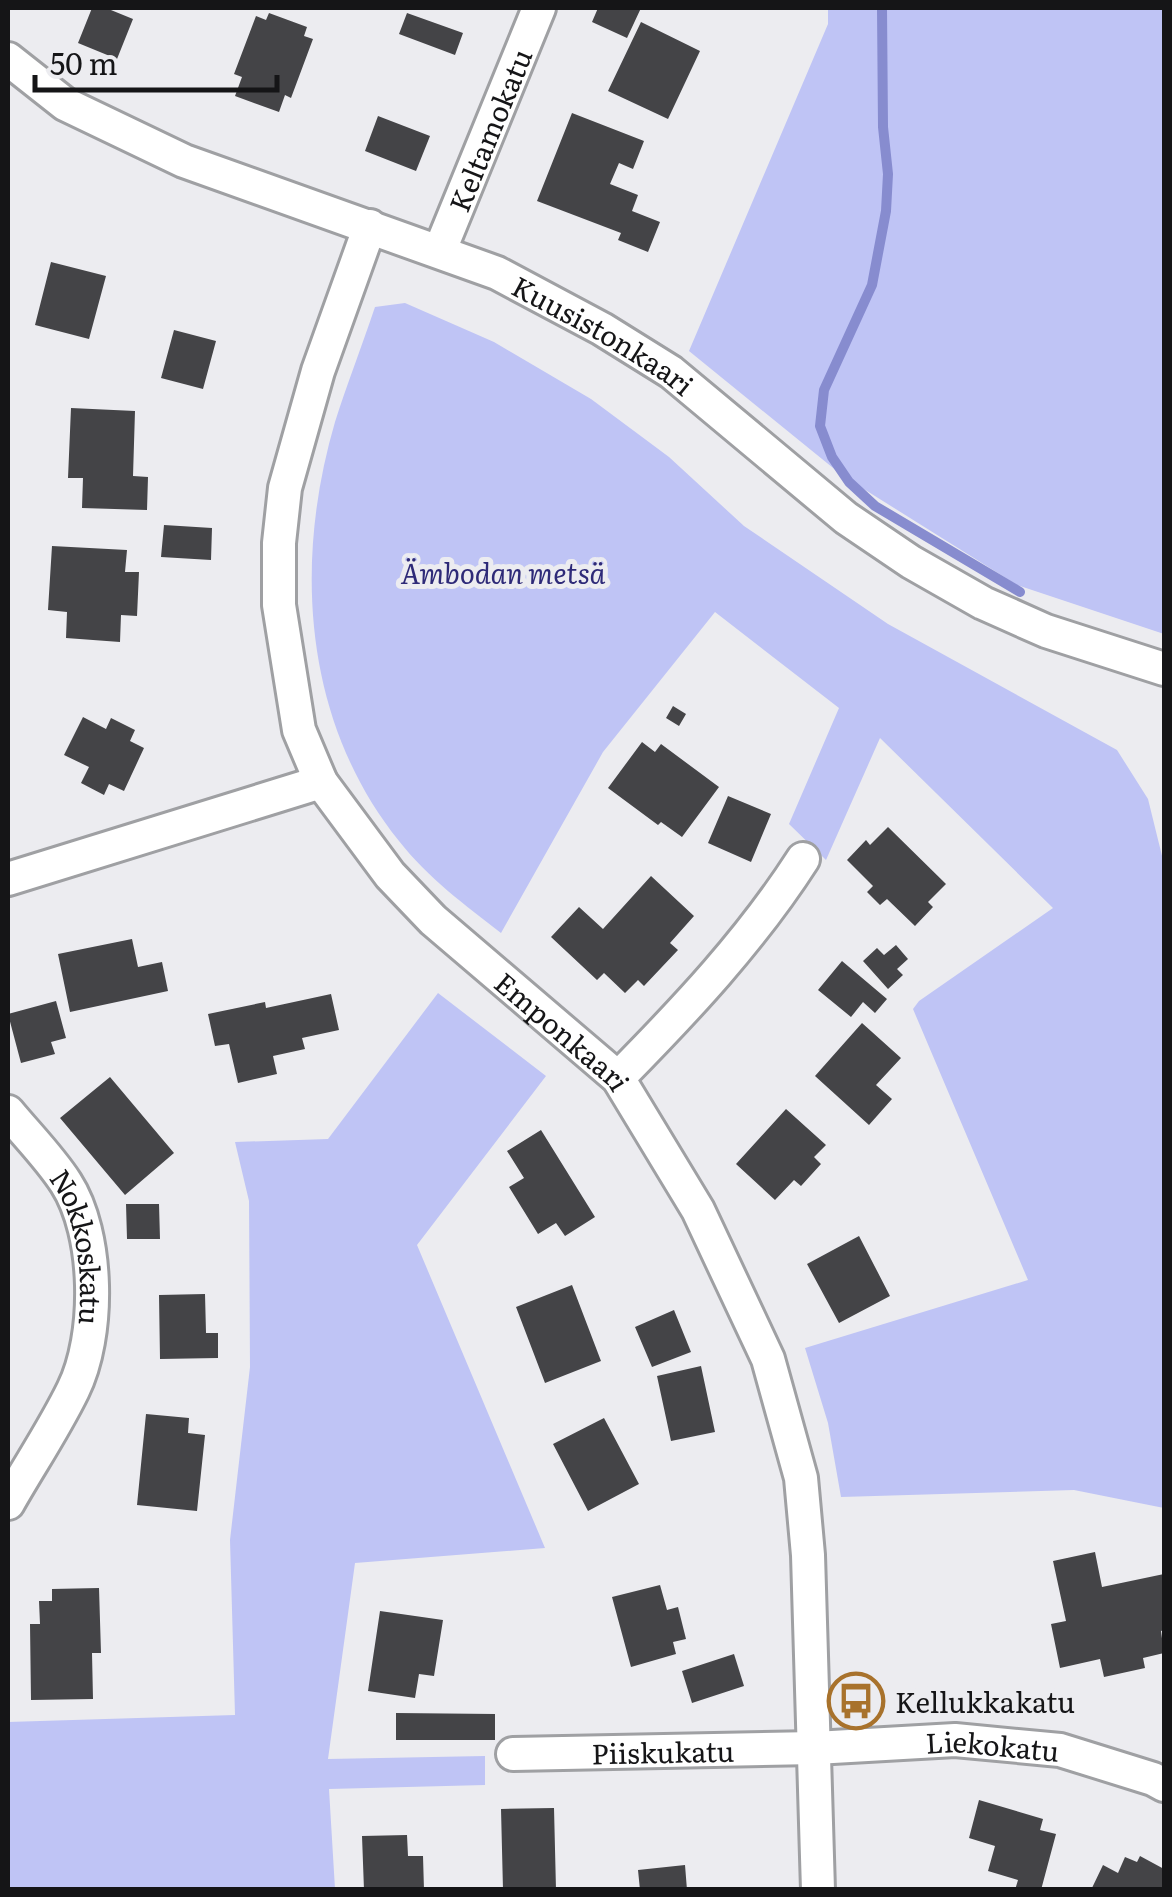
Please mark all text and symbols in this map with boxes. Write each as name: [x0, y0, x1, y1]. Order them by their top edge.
scale bar: [35, 30, 278, 92]
text: 50 m: [50, 40, 118, 84]
street label: Keltamokatu: [437, 42, 541, 218]
street label: Kuusistonkaari: [505, 264, 704, 404]
park label: Ämbodan metsä: [400, 551, 606, 593]
street label: Emponkaari: [486, 961, 642, 1098]
street label: Nokkoskatu: [41, 1160, 113, 1327]
bus stop icon: Kellukkakatu: [826, 1671, 886, 1731]
place label: Kellukkakatu: [895, 1680, 1075, 1722]
street label: Liekokatu: [924, 1719, 1061, 1771]
street label: Piiskukatu: [591, 1729, 735, 1773]

